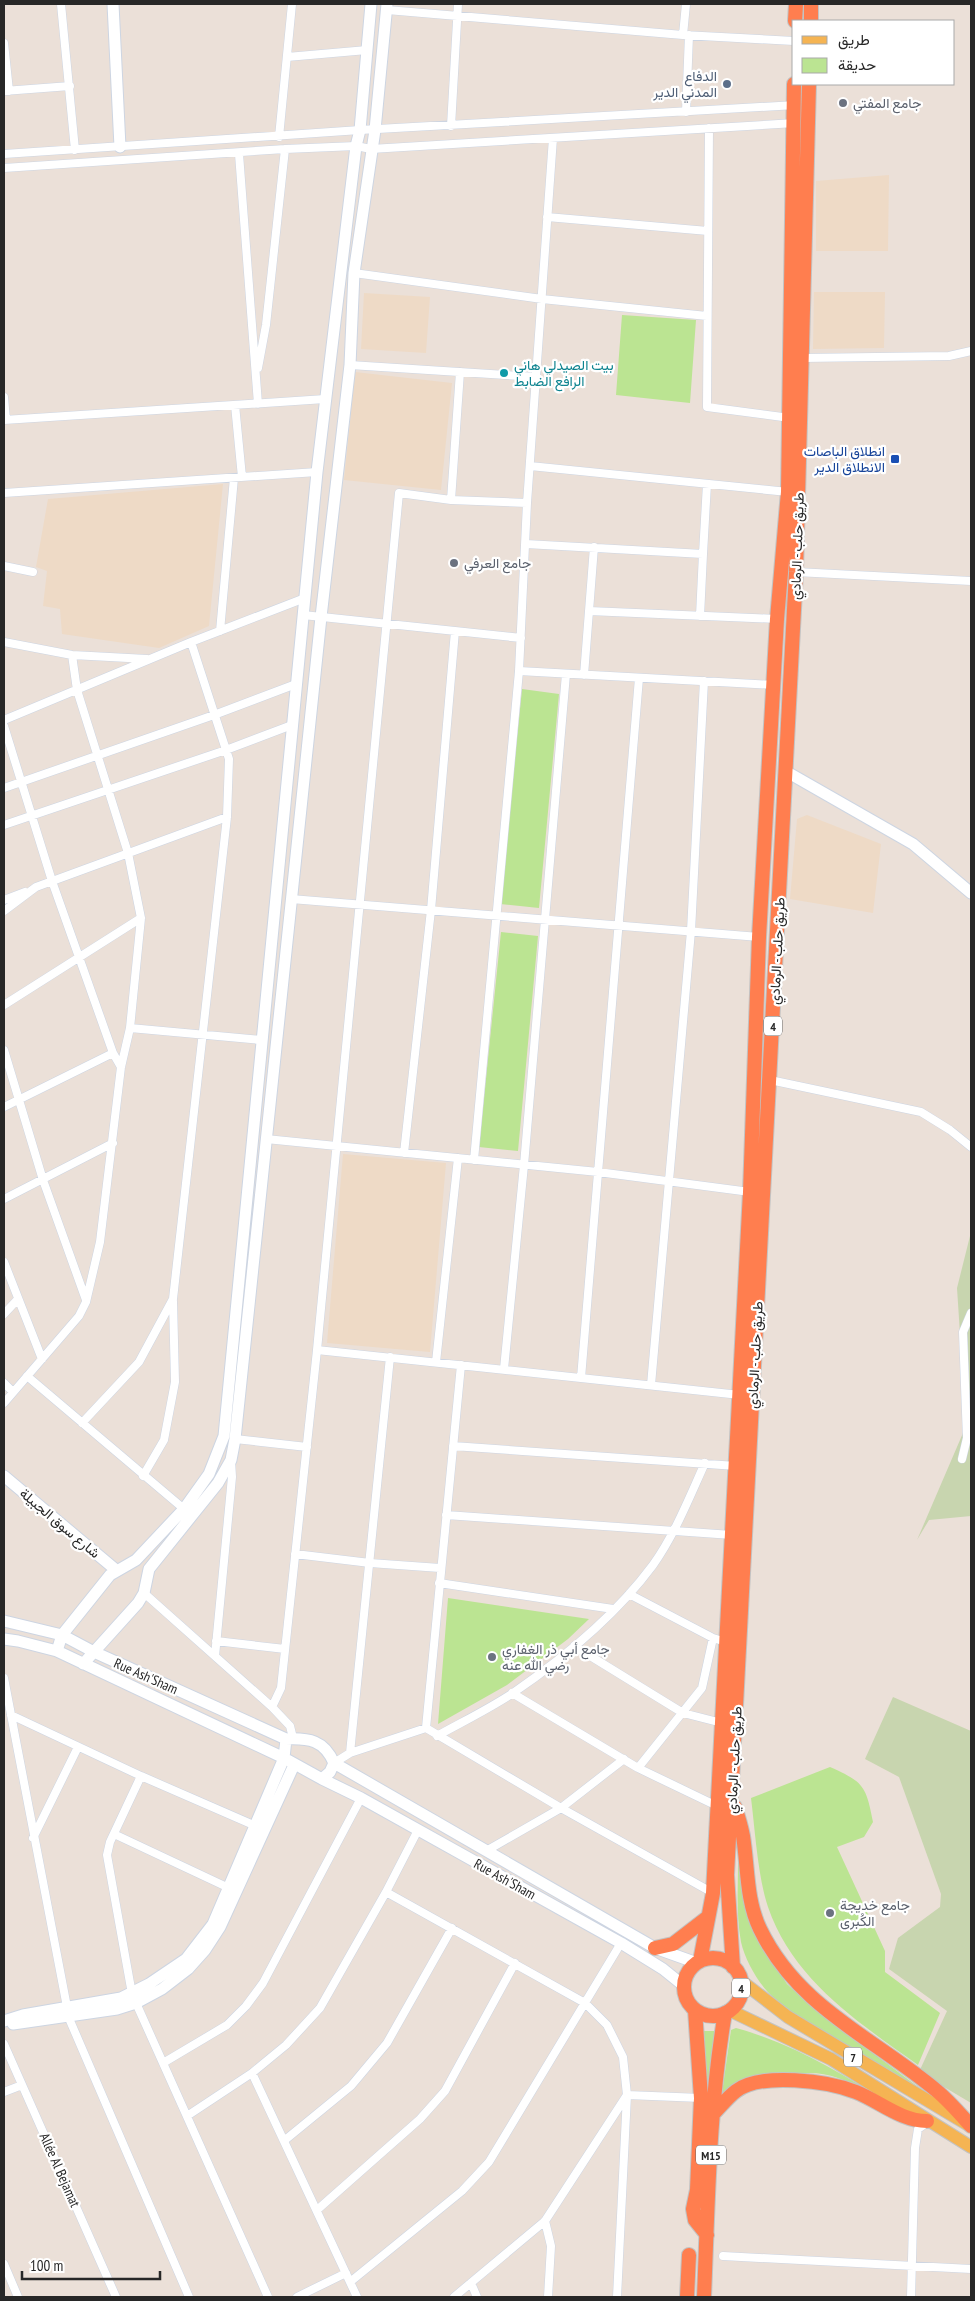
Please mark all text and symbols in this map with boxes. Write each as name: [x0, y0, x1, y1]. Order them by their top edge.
legend: [792, 20, 955, 85]
text: طريق: [838, 30, 870, 50]
text: حديقة: [838, 55, 876, 74]
place label: الدفاع المدني الدير: [652, 67, 717, 104]
marker: الدفاع المدني الدير: [721, 78, 733, 90]
place label: جامع المفتي: [853, 94, 921, 115]
marker: جامع المفتي: [837, 97, 849, 109]
place label: بيت الصيدلي هاني الرافع الضابط: [514, 356, 614, 392]
marker: بيت الصيدلي هاني الرافع الضابط: [498, 367, 510, 379]
place label: انطلاق الباصات الانطلاق الدير: [804, 442, 885, 476]
marker: انطلاق الباصات الانطلاق الدير: [889, 453, 901, 465]
street label: طريق حلب - الرمادي: [786, 492, 811, 600]
place label: جامع العرفي: [464, 554, 531, 575]
marker: جامع العرفي: [448, 557, 460, 569]
street label: طريق حلب - الرمادي: [765, 897, 792, 1005]
road number: 4: [764, 1016, 782, 1036]
street label: طريق حلب - الرمادي: [743, 1301, 770, 1409]
street label: شارع سوق الجبيلة: [15, 1484, 104, 1563]
place label: جامع أبي ذر الغفاري رضي الله عنه: [502, 1640, 610, 1677]
marker: جامع أبي ذر الغفاري رضي الله عنه: [486, 1651, 498, 1663]
street label: Rue Ash'Sham: [111, 1654, 181, 1698]
street label: طريق حلب - الرمادي: [722, 1706, 749, 1814]
street label: Rue Ash'Sham: [471, 1855, 539, 1903]
place label: جامع خديجة الكُبرى: [840, 1896, 910, 1930]
marker: جامع خديجة الكُبرى: [824, 1907, 836, 1919]
road number: 4: [732, 1979, 750, 1998]
road number: 7: [844, 2048, 862, 2066]
street label: Allée Al Bejamat: [36, 2130, 84, 2210]
road number: M15: [696, 2146, 726, 2164]
scale bar: [22, 2248, 160, 2280]
text: 100 m: [30, 2256, 63, 2275]

